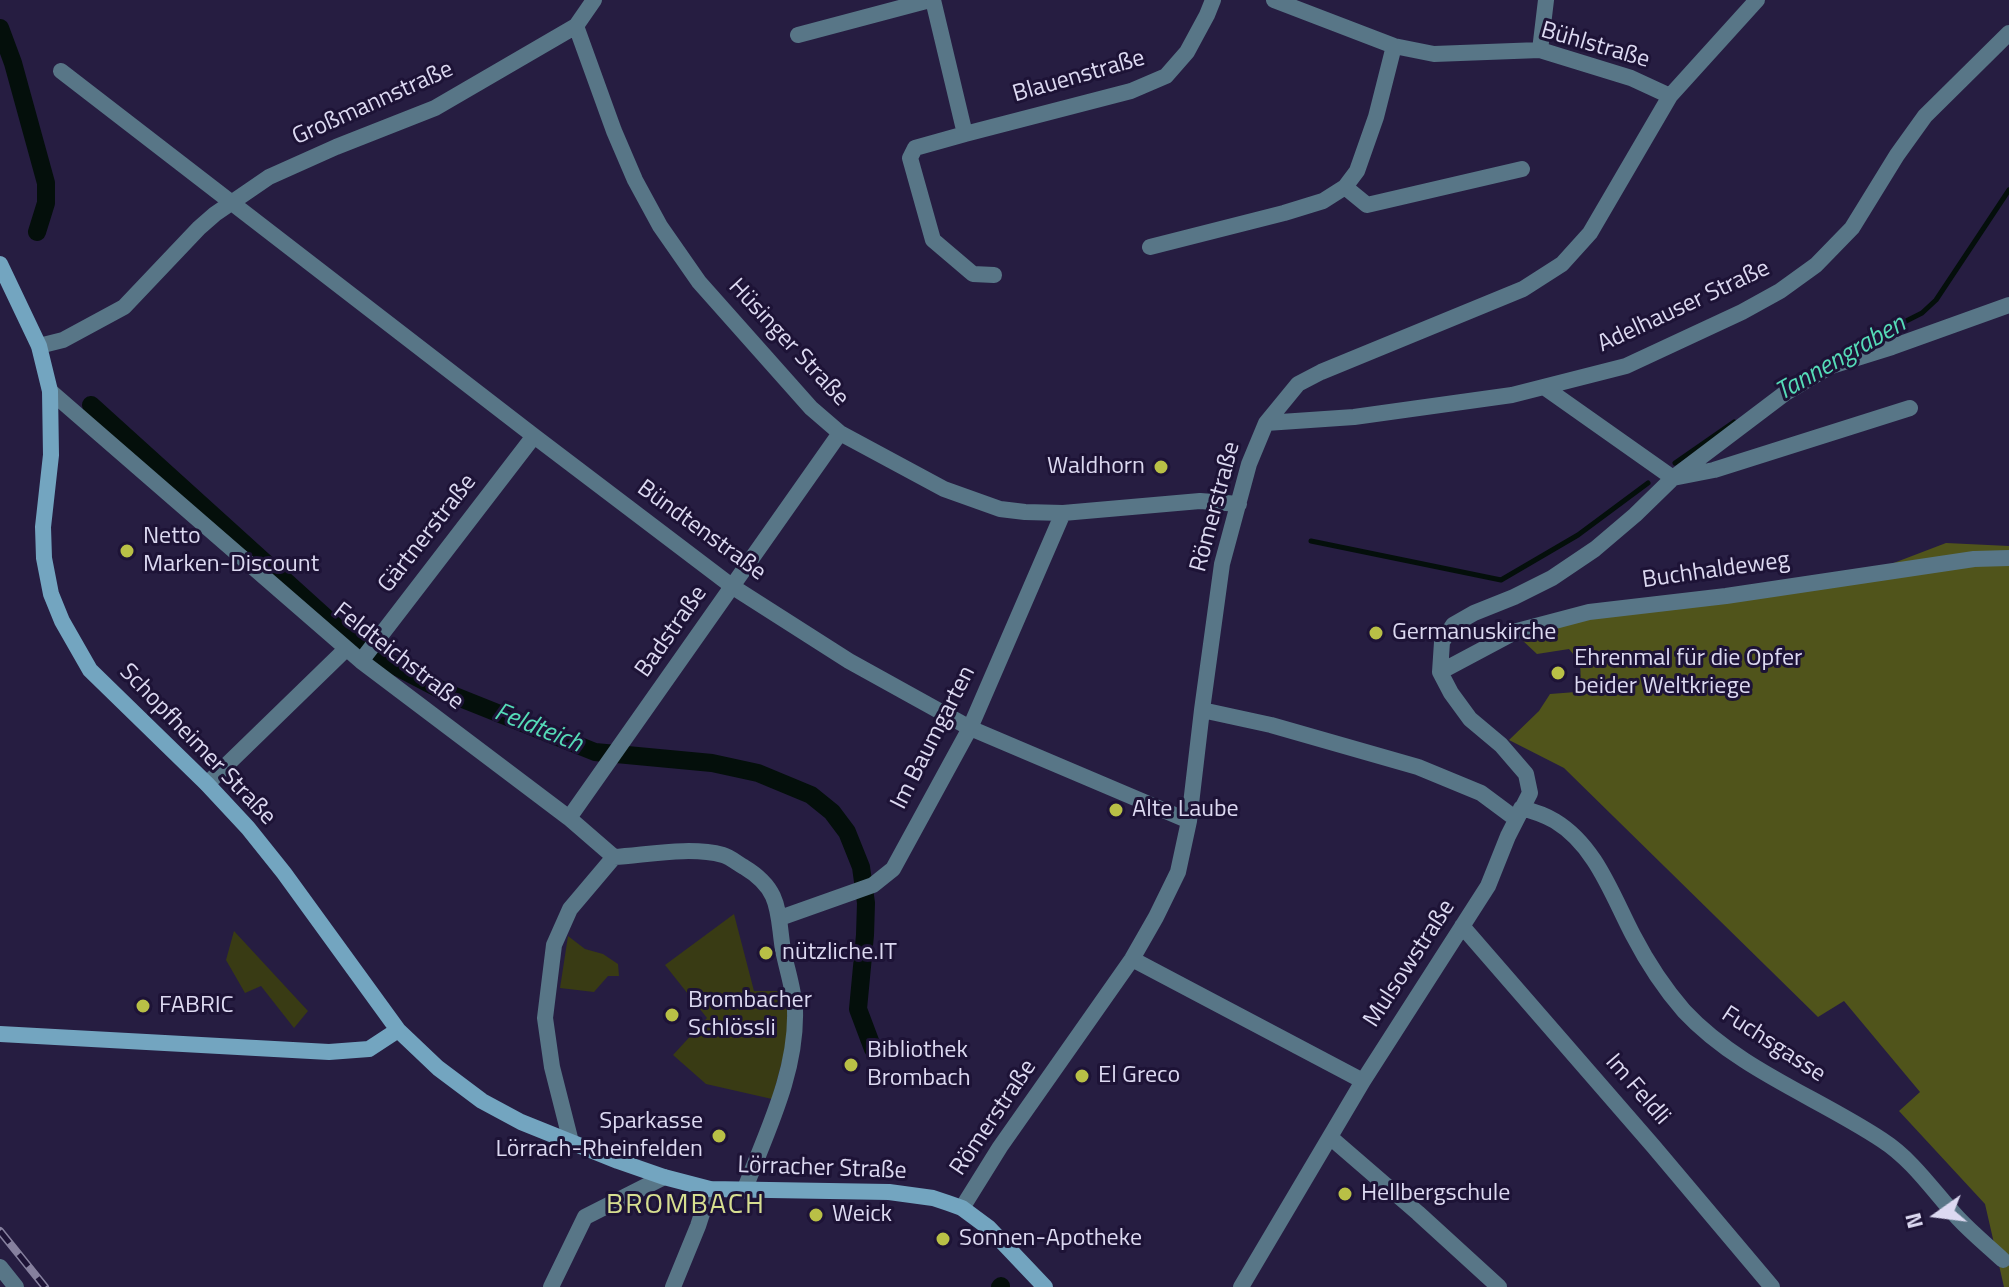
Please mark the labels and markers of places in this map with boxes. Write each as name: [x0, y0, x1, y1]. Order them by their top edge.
place label: Waldhorn: [1047, 453, 1145, 481]
marker: Waldhorn: [1152, 458, 1170, 476]
place label: Netto Marken-Discount: [143, 523, 319, 579]
marker: Netto Marken-Discount: [118, 542, 136, 560]
place label: Germanuskirche: [1392, 619, 1556, 647]
marker: Germanuskirche: [1367, 624, 1385, 642]
place label: Ehrenmal für die Opfer beider Weltkriege: [1574, 645, 1802, 701]
marker: Ehrenmal für die Opfer beider Weltkriege: [1549, 664, 1567, 682]
place label: Alte Laube: [1132, 796, 1239, 824]
marker: Alte Laube: [1107, 801, 1125, 819]
place label: nützliche.IT: [782, 939, 897, 967]
marker: nützliche.IT: [757, 944, 775, 962]
place label: Brombacher Schlössli: [688, 987, 812, 1043]
place label: FABRIC: [159, 992, 234, 1020]
marker: FABRIC: [134, 997, 152, 1015]
marker: Brombacher Schlössli: [663, 1006, 681, 1024]
place label: Bibliothek Brombach: [867, 1037, 971, 1093]
marker: Bibliothek Brombach: [842, 1056, 860, 1074]
place label: El Greco: [1098, 1062, 1180, 1090]
marker: El Greco: [1073, 1067, 1091, 1085]
place label: Sparkasse Lörrach-Rheinfelden: [495, 1108, 703, 1164]
marker: Sparkasse Lörrach-Rheinfelden: [710, 1127, 728, 1145]
place label: Hellbergschule: [1361, 1180, 1510, 1208]
marker: Hellbergschule: [1336, 1185, 1354, 1203]
place label: Weick: [832, 1201, 892, 1229]
marker: Weick: [807, 1206, 825, 1224]
place label: Sonnen-Apotheke: [959, 1225, 1142, 1253]
marker: Sonnen-Apotheke: [934, 1230, 952, 1248]

